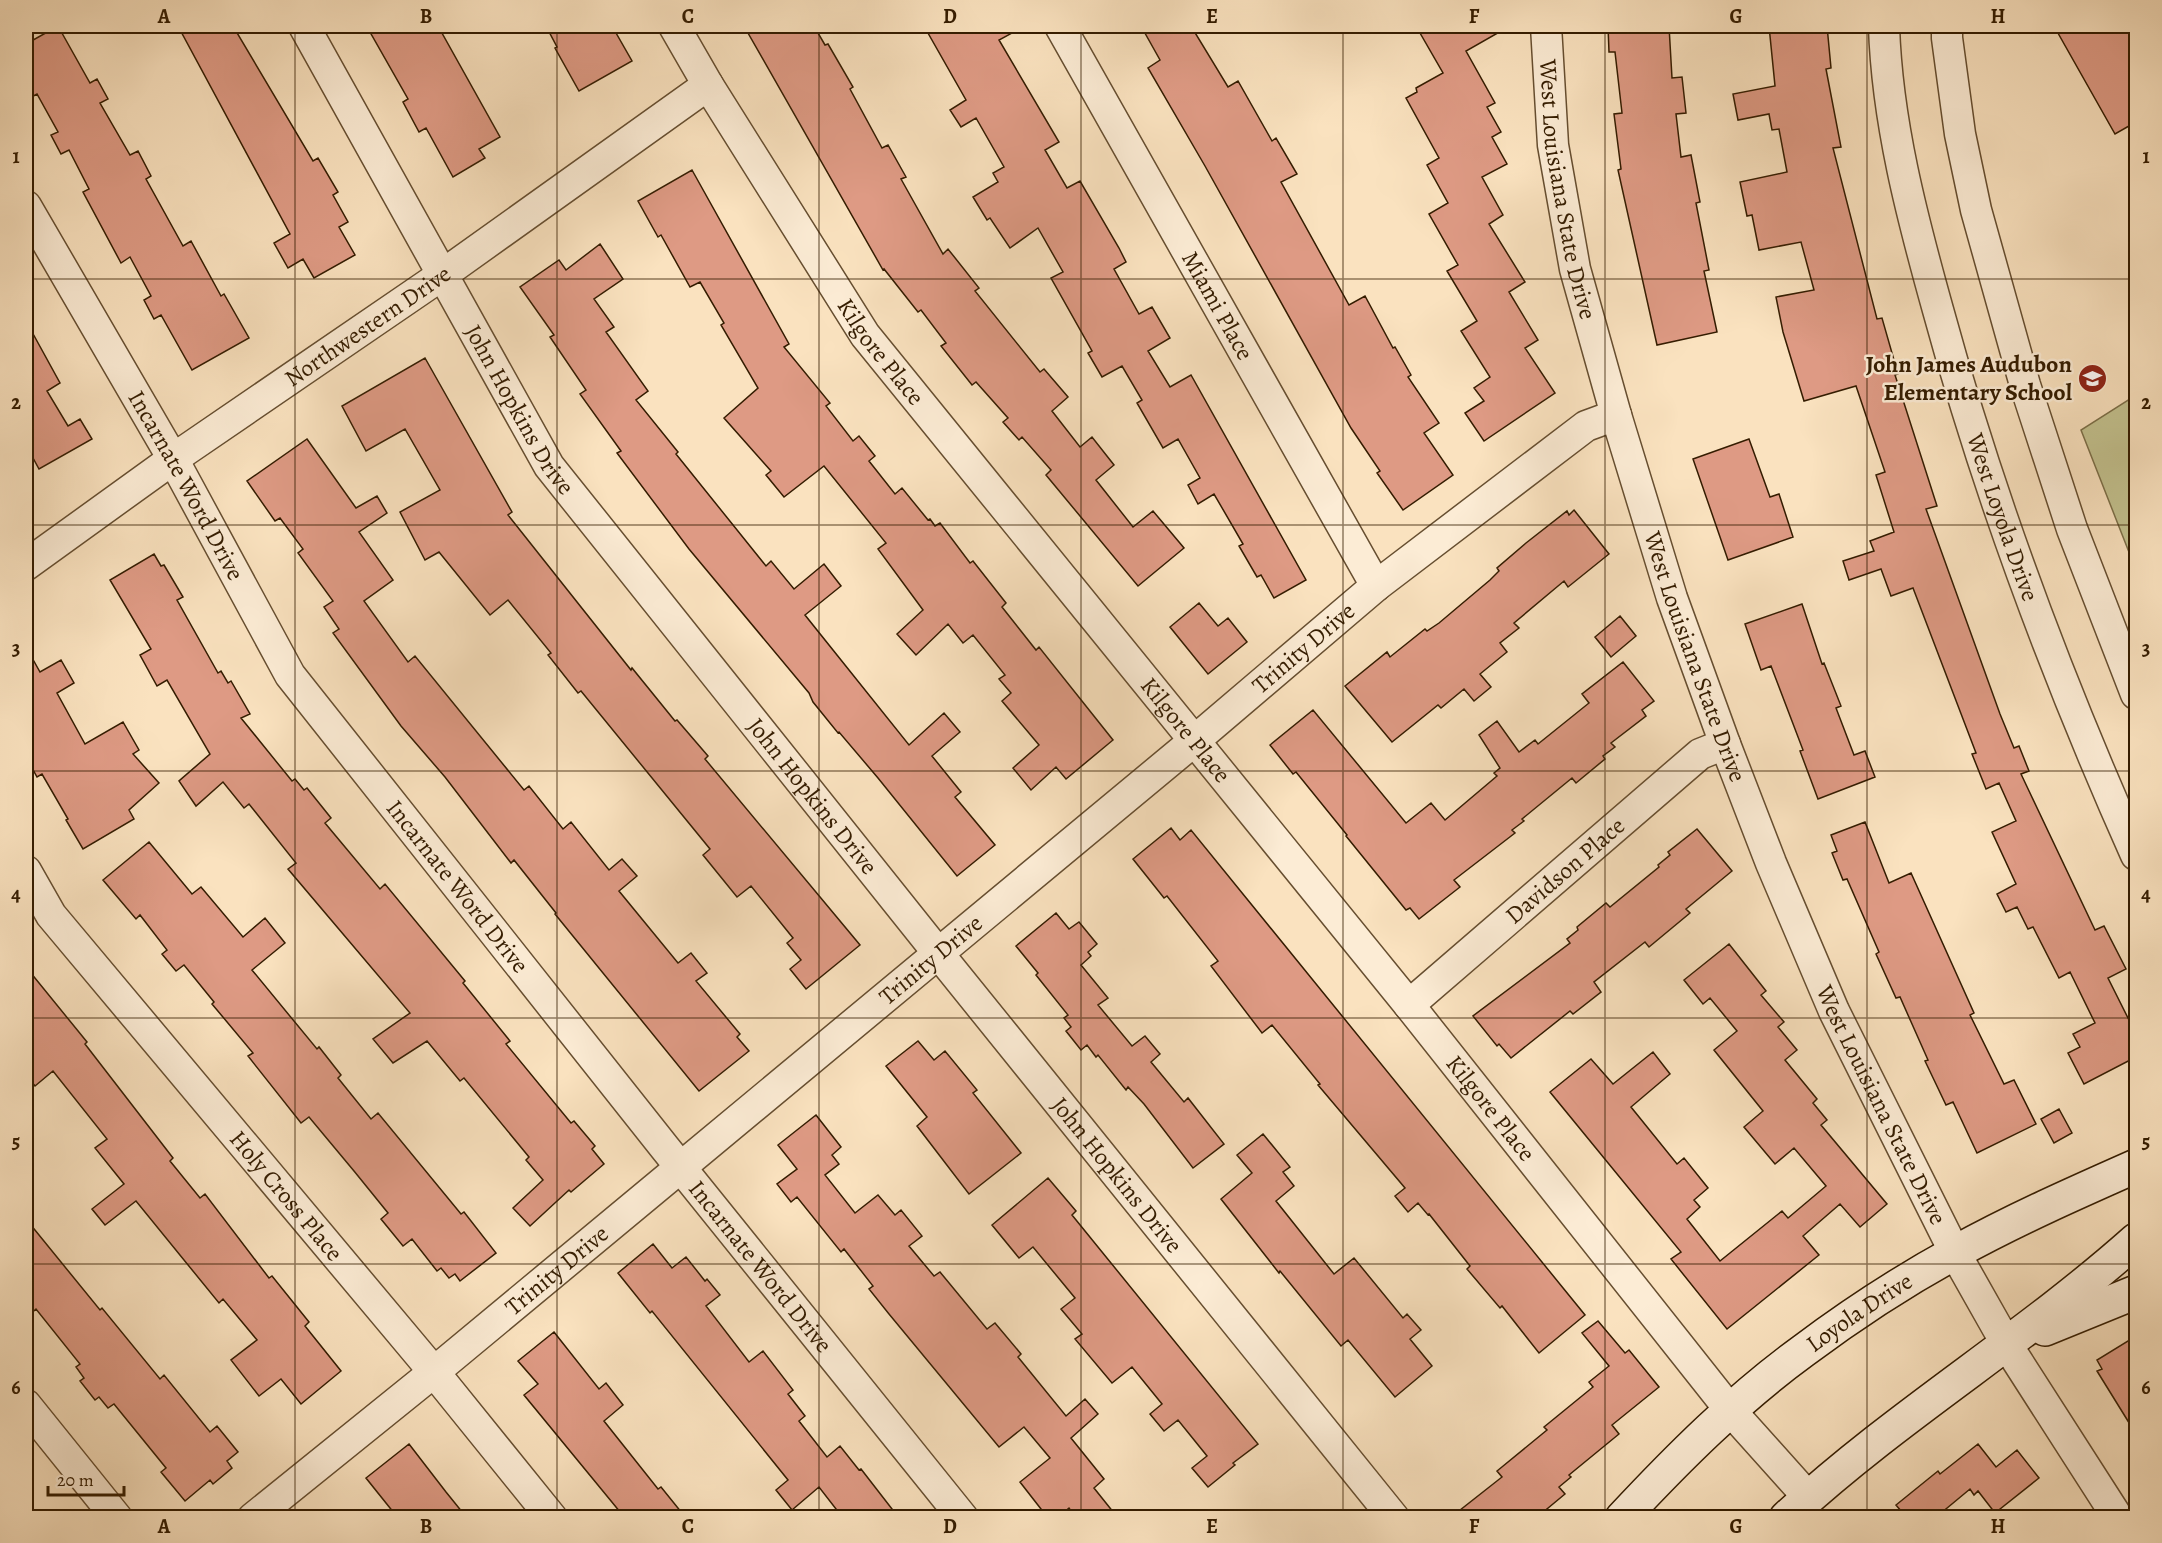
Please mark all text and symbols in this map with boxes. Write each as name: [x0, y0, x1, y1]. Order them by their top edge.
text: A: [157, 3, 171, 30]
text: B: [420, 3, 432, 30]
text: C: [682, 3, 694, 30]
text: D: [943, 3, 957, 30]
text: E: [1206, 3, 1218, 30]
text: F: [1469, 3, 1480, 30]
text: G: [1729, 3, 1743, 30]
text: H: [1991, 3, 2006, 30]
street label: West Louisiana State Drive: [1532, 57, 1604, 323]
text: 1: [12, 143, 20, 170]
text: 1: [2142, 143, 2150, 170]
street label: Miami Place: [1174, 245, 1261, 366]
street label: Northwestern Drive: [278, 258, 457, 394]
street label: Kilgore Place: [830, 292, 932, 412]
street label: John Hopkins Drive: [457, 319, 582, 501]
place label: John James Audubon Elementary School: [1866, 348, 2073, 408]
school or university icon: John James Audubon Elementary School: [2077, 362, 2109, 394]
street label: Incarnate Word Drive: [120, 384, 252, 586]
text: 2: [11, 389, 21, 416]
text: 2: [2141, 389, 2151, 416]
street label: West Loyola Drive: [1959, 428, 2047, 606]
street label: West Louisiana State Drive: [1636, 526, 1754, 786]
street label: Trinity Drive: [1245, 595, 1362, 701]
text: 3: [12, 635, 20, 662]
text: 3: [2142, 635, 2150, 662]
street label: Kilgore Place: [1133, 671, 1238, 789]
street label: John Hopkins Drive: [740, 711, 885, 881]
street label: Incarnate Word Drive: [379, 793, 536, 980]
street label: Davidson Place: [1498, 810, 1632, 931]
text: 4: [11, 881, 21, 908]
text: 4: [2141, 881, 2151, 908]
street label: Trinity Drive: [872, 907, 989, 1012]
street label: West Louisiana State Drive: [1808, 979, 1954, 1230]
street label: Kilgore Place: [1439, 1048, 1543, 1168]
street label: John Hopkins Drive: [1044, 1090, 1190, 1260]
street label: Holy Cross Place: [222, 1124, 350, 1268]
text: 5: [12, 1128, 20, 1155]
text: 5: [2142, 1128, 2150, 1155]
street label: Incarnate Word Drive: [681, 1174, 840, 1359]
street label: Trinity Drive: [498, 1218, 615, 1323]
street label: Loyola Drive: [1799, 1265, 1918, 1359]
text: 6: [11, 1374, 21, 1401]
text: 6: [2141, 1374, 2151, 1401]
scale bar: [48, 1459, 124, 1497]
text: 20 m: [57, 1468, 94, 1492]
text: A: [157, 1513, 171, 1540]
text: B: [420, 1513, 432, 1540]
text: C: [682, 1513, 694, 1540]
text: D: [943, 1513, 957, 1540]
text: E: [1206, 1513, 1218, 1540]
text: F: [1469, 1513, 1480, 1540]
text: G: [1729, 1513, 1743, 1540]
text: H: [1991, 1513, 2006, 1540]

